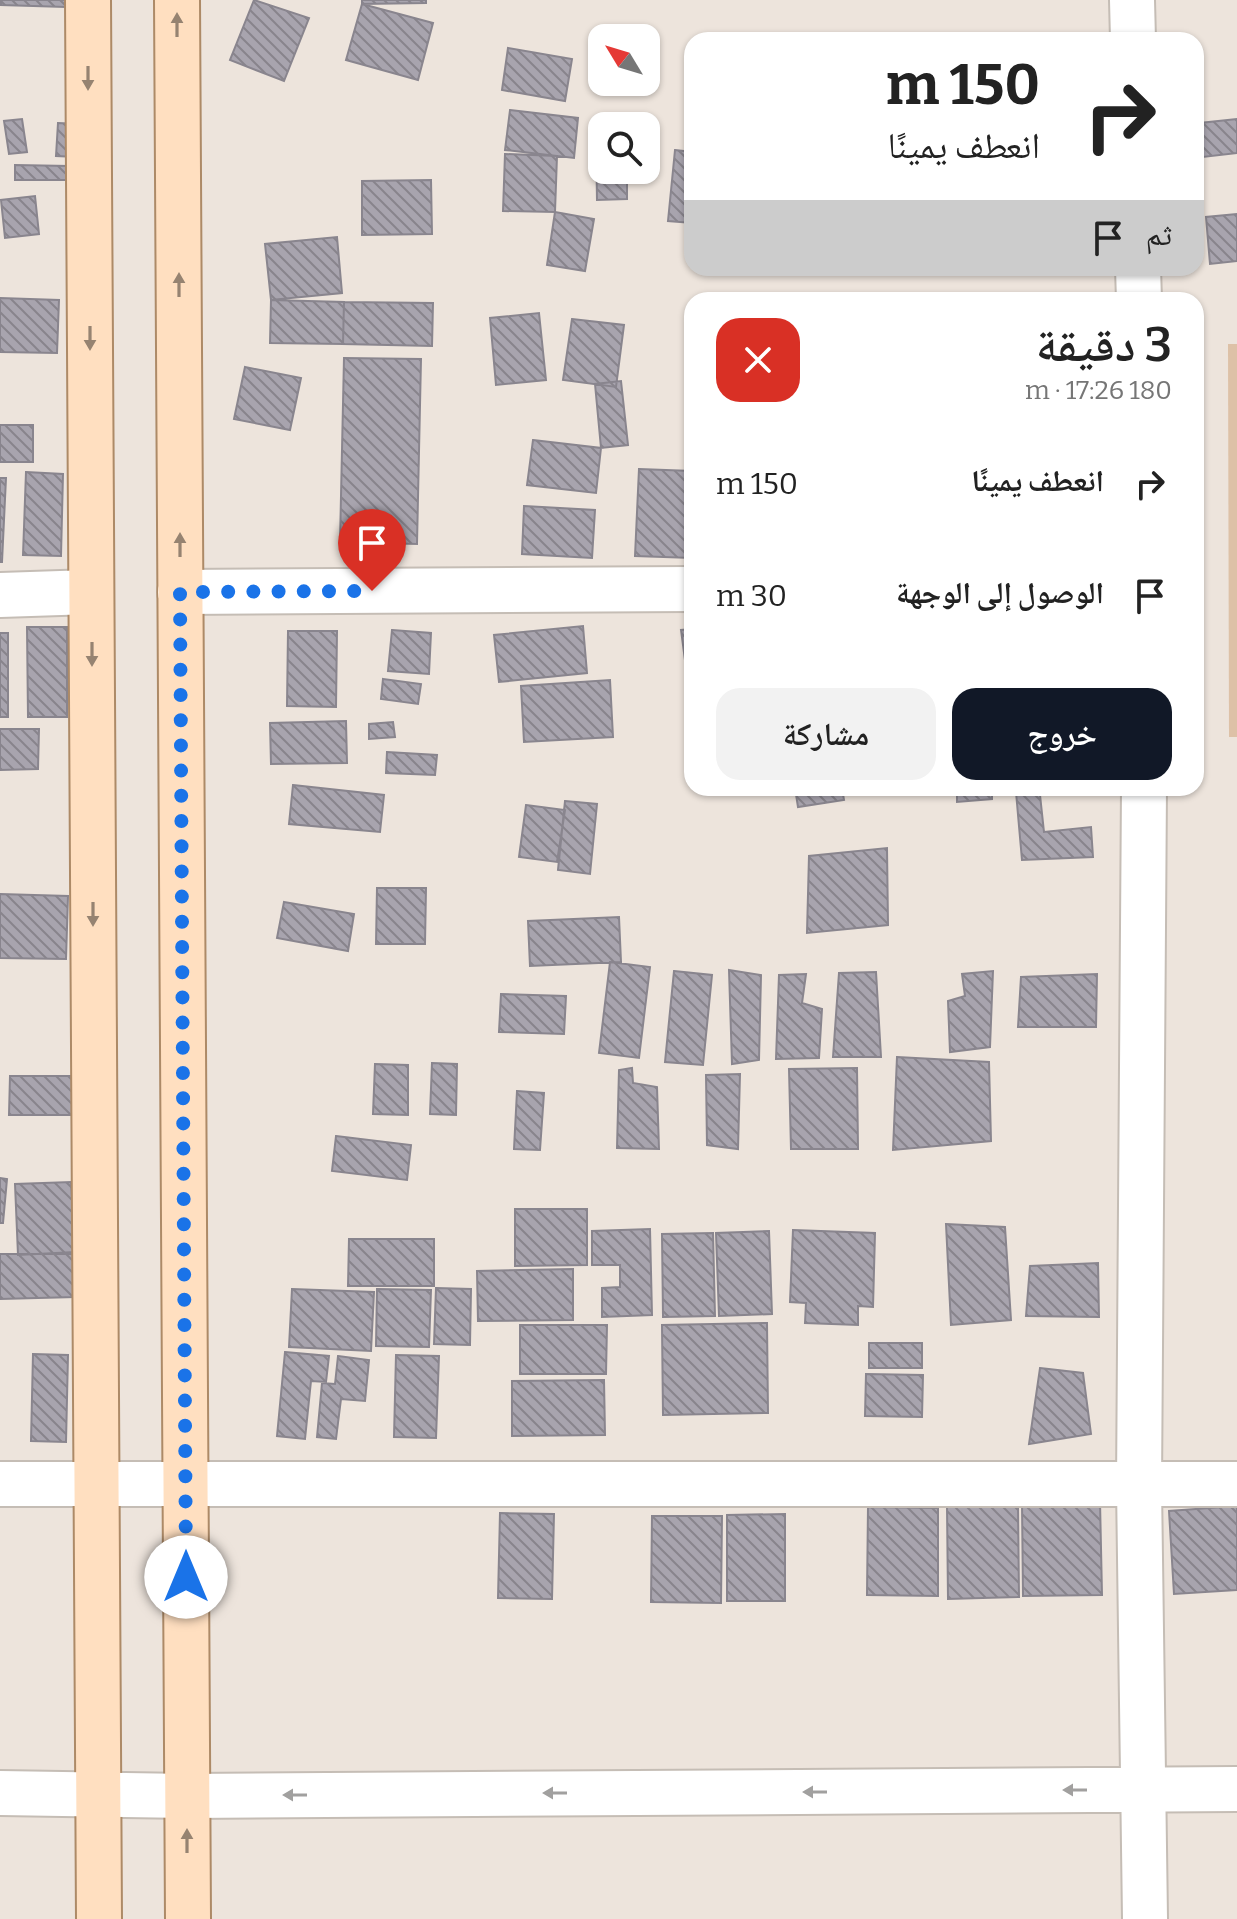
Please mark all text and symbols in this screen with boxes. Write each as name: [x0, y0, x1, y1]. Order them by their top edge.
one-way arrow: [171, 12, 183, 37]
north arrow: [588, 24, 660, 96]
map controls: [588, 24, 660, 184]
text: 150 m: [886, 52, 1040, 119]
icon: right: [1068, 64, 1172, 168]
one-way arrow: [82, 66, 94, 91]
button: search: [588, 112, 660, 184]
text: انعطف يمينًا: [888, 124, 1040, 168]
icon: arrive: [1086, 216, 1130, 260]
text: ثم: [1146, 217, 1172, 253]
one-way arrow: [172, 272, 185, 297]
text: 3 دقيقة: [1036, 316, 1172, 374]
button: close: [716, 318, 800, 402]
one-way arrow: [84, 326, 96, 351]
text: 180 m · 17:26: [1025, 375, 1172, 406]
icon: right: [1128, 462, 1172, 506]
text: انعطف يمينًا: [971, 463, 1104, 499]
text: 150 m: [716, 466, 798, 502]
pin: [338, 509, 406, 591]
icon: arrive: [350, 521, 394, 565]
one-way arrow: [174, 532, 186, 557]
icon: arrive: [1128, 574, 1172, 618]
text: الوصول إلى الوجهة: [896, 575, 1104, 611]
text: 30 m: [716, 578, 787, 614]
one-way arrow: [86, 642, 98, 667]
button: مشاركة: [716, 688, 936, 780]
button: خروج: [952, 688, 1172, 780]
one-way arrow: [87, 902, 99, 927]
position arrow: [144, 1535, 228, 1619]
one-way arrow: [1062, 1784, 1087, 1796]
one-way arrow: [802, 1786, 827, 1798]
one-way arrow: [542, 1787, 567, 1799]
one-way arrow: [282, 1789, 307, 1801]
one-way arrow: [181, 1828, 194, 1853]

